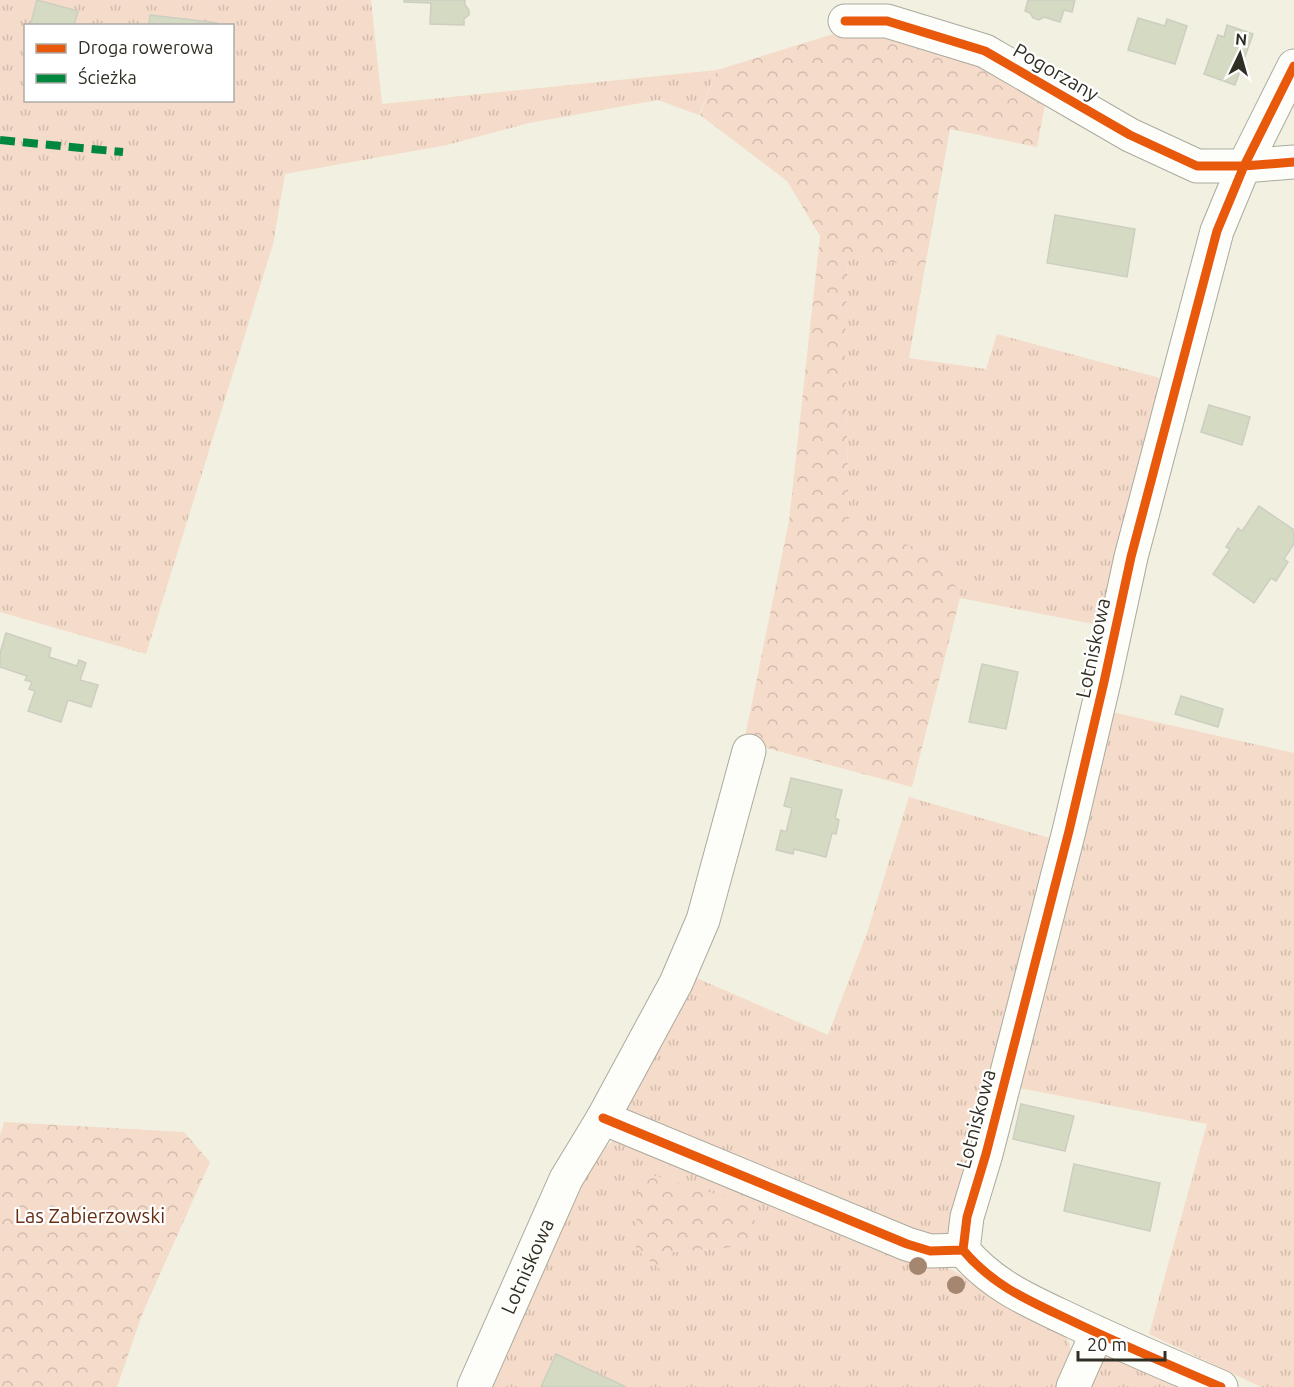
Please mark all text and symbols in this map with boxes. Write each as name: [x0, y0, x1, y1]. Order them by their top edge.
legend: [24, 24, 234, 102]
north arrow: [1210, 24, 1270, 84]
text: N: [1235, 30, 1248, 49]
text: Droga rowerowa: [78, 37, 214, 57]
street label: Pogorzany: [1010, 38, 1103, 105]
text: Ścieżka: [78, 66, 137, 87]
street label: Lotniskowa: [1071, 596, 1114, 700]
street label: Lotniskowa: [951, 1067, 1000, 1171]
park label: Las Zabierzowski: [15, 1204, 165, 1227]
street label: Lotniskowa: [496, 1215, 558, 1317]
scale bar: [1078, 1324, 1165, 1362]
text: 20 m: [1087, 1334, 1127, 1354]

